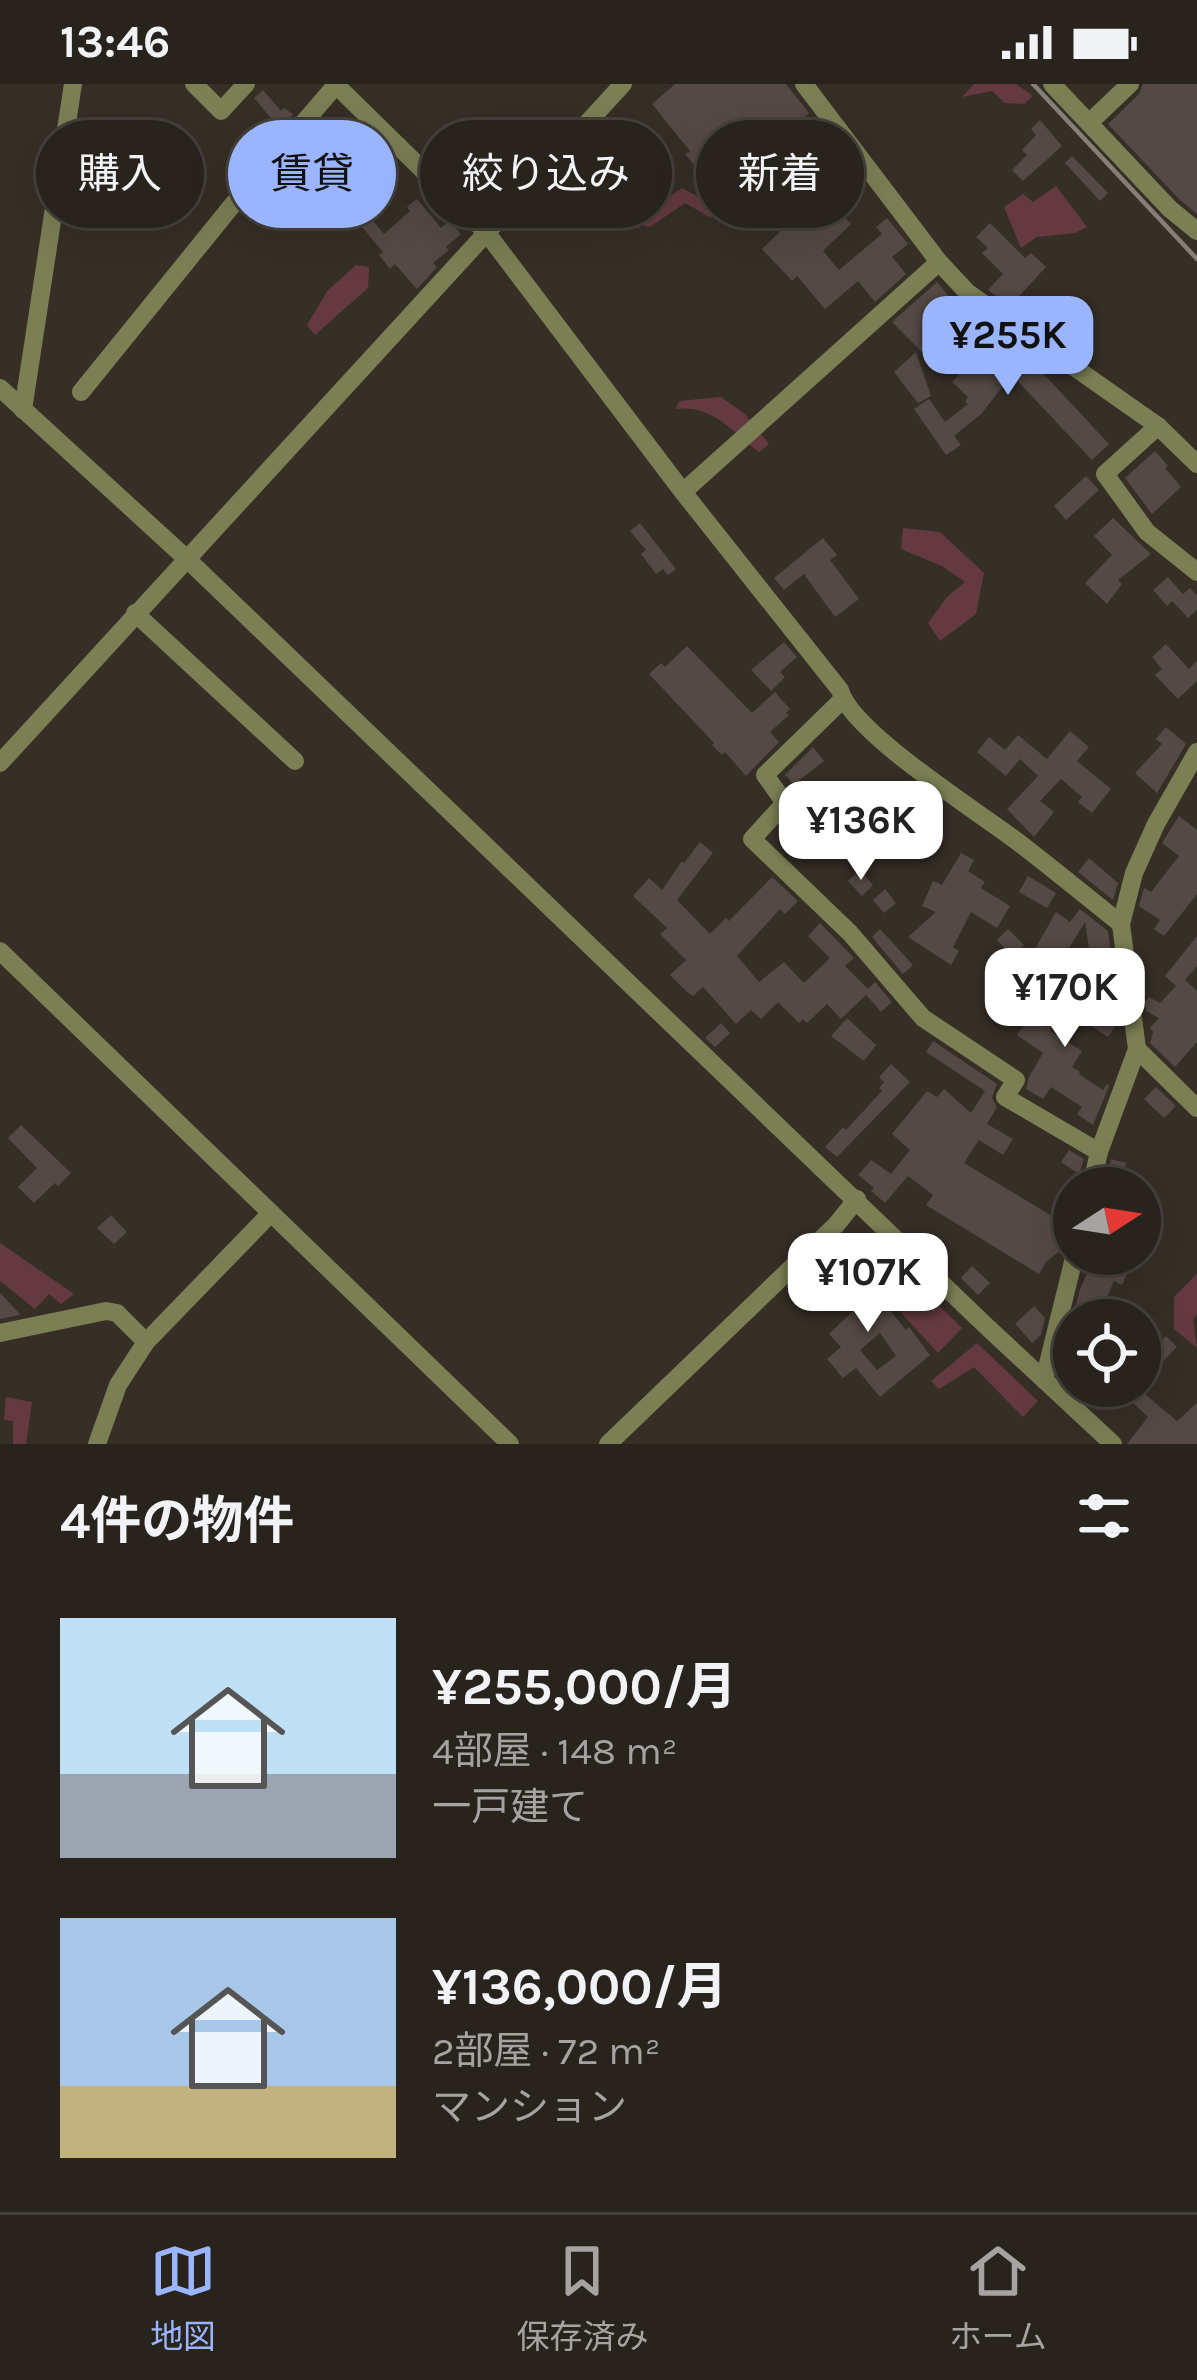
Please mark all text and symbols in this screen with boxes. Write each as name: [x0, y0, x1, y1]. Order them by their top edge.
text: 13:46: [60, 16, 170, 68]
chip: 購入: [36, 120, 204, 228]
chip: 賃貸: [228, 120, 396, 228]
chip: 絞り込み: [420, 120, 672, 228]
chip: 新着: [696, 120, 864, 228]
pin: ¥255K: [924, 296, 1092, 398]
text: ¥255K: [949, 312, 1067, 358]
pin: ¥136K: [777, 781, 945, 883]
text: ¥136K: [806, 797, 916, 843]
pin: ¥170K: [981, 948, 1149, 1050]
text: ¥170K: [1012, 964, 1118, 1010]
north arrow: [1053, 1167, 1161, 1275]
map controls: [1053, 1167, 1161, 1407]
pin: ¥107K: [784, 1233, 952, 1335]
text: ¥107K: [815, 1249, 921, 1295]
button: locate: [1053, 1299, 1161, 1407]
icon: filters: [1071, 1483, 1137, 1549]
text: 4件の物件: [60, 1491, 294, 1551]
text: ¥255,000/月: [432, 1657, 737, 1717]
icon: home: [156, 1666, 300, 1810]
text: 4部屋 · 148 m²: [432, 1728, 677, 1774]
text: 一戸建て: [432, 1784, 588, 1830]
text: ¥136,000/月: [432, 1957, 728, 2017]
icon: home: [156, 1966, 300, 2110]
text: 2部屋 · 72 m²: [432, 2028, 660, 2074]
text: マンション: [432, 2084, 627, 2130]
tab: 地図: [150, 2238, 216, 2358]
tab: 保存済み: [516, 2238, 648, 2358]
tab: ホーム: [949, 2238, 1047, 2358]

